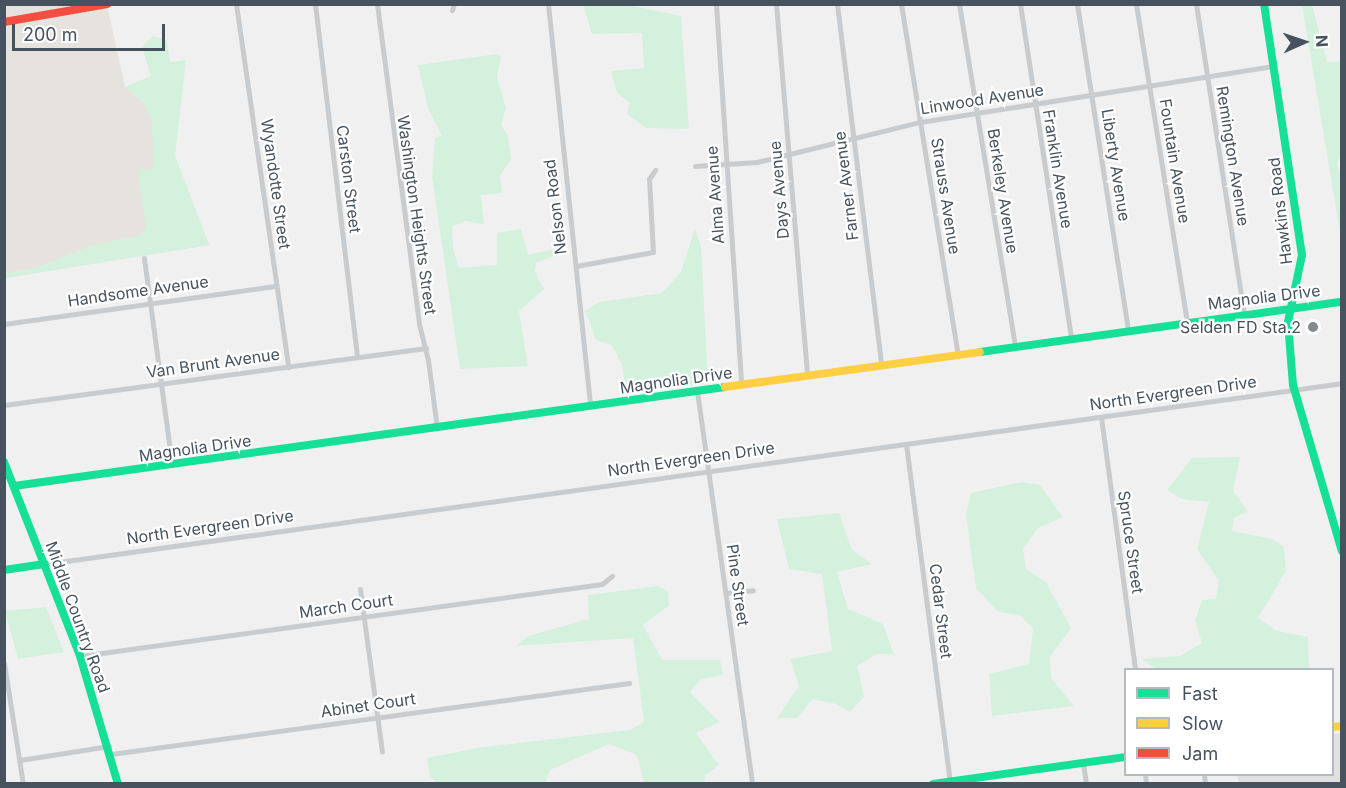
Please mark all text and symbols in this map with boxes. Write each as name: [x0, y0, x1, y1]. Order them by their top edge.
scale bar: [15, 12, 168, 50]
north arrow: [1274, 12, 1334, 72]
text: 200 m: [23, 24, 78, 45]
text: N: [1312, 34, 1332, 48]
street label: Linwood Avenue: [919, 80, 1045, 118]
street label: Remington Avenue: [1212, 85, 1254, 227]
street label: Fountain Avenue: [1156, 97, 1194, 225]
street label: Liberty Avenue: [1098, 107, 1134, 223]
street label: Franklin Avenue: [1039, 108, 1077, 230]
street label: Washington Heights Street: [393, 114, 441, 316]
street label: Wyandotte Street: [257, 118, 295, 250]
street label: Carston Street: [333, 124, 365, 234]
street label: Berkeley Avenue: [984, 127, 1022, 255]
street label: Farner Avenue: [830, 130, 862, 242]
street label: Strauss Avenue: [927, 136, 965, 256]
street label: Days Avenue: [765, 140, 793, 240]
street label: Alma Avenue: [702, 145, 728, 245]
street label: Hawkins Road: [1264, 156, 1296, 266]
street label: Nelson Road: [540, 158, 570, 256]
street label: Handsome Avenue: [66, 272, 210, 310]
street label: Magnolia Drive: [1207, 281, 1321, 313]
place label: Selden FD Sta.2: [1180, 317, 1301, 337]
marker: Selden FD Sta.2: [1306, 320, 1320, 334]
street label: Van Brunt Avenue: [145, 344, 281, 382]
street label: Magnolia Drive: [619, 363, 733, 397]
street label: North Evergreen Drive: [1088, 372, 1258, 414]
street label: Magnolia Drive: [138, 431, 252, 465]
street label: North Evergreen Drive: [606, 438, 776, 480]
street label: Spruce Street: [1114, 489, 1148, 595]
street label: North Evergreen Drive: [125, 506, 295, 548]
street label: Middle Country Road: [42, 539, 114, 695]
street label: Pine Street: [723, 543, 753, 627]
street label: Cedar Street: [926, 562, 956, 660]
street label: March Court: [298, 590, 394, 622]
legend: [1124, 668, 1334, 776]
text: Fast: [1182, 683, 1218, 704]
street label: Abinet Court: [319, 689, 417, 721]
text: Slow: [1182, 713, 1223, 734]
text: Jam: [1182, 743, 1218, 764]

